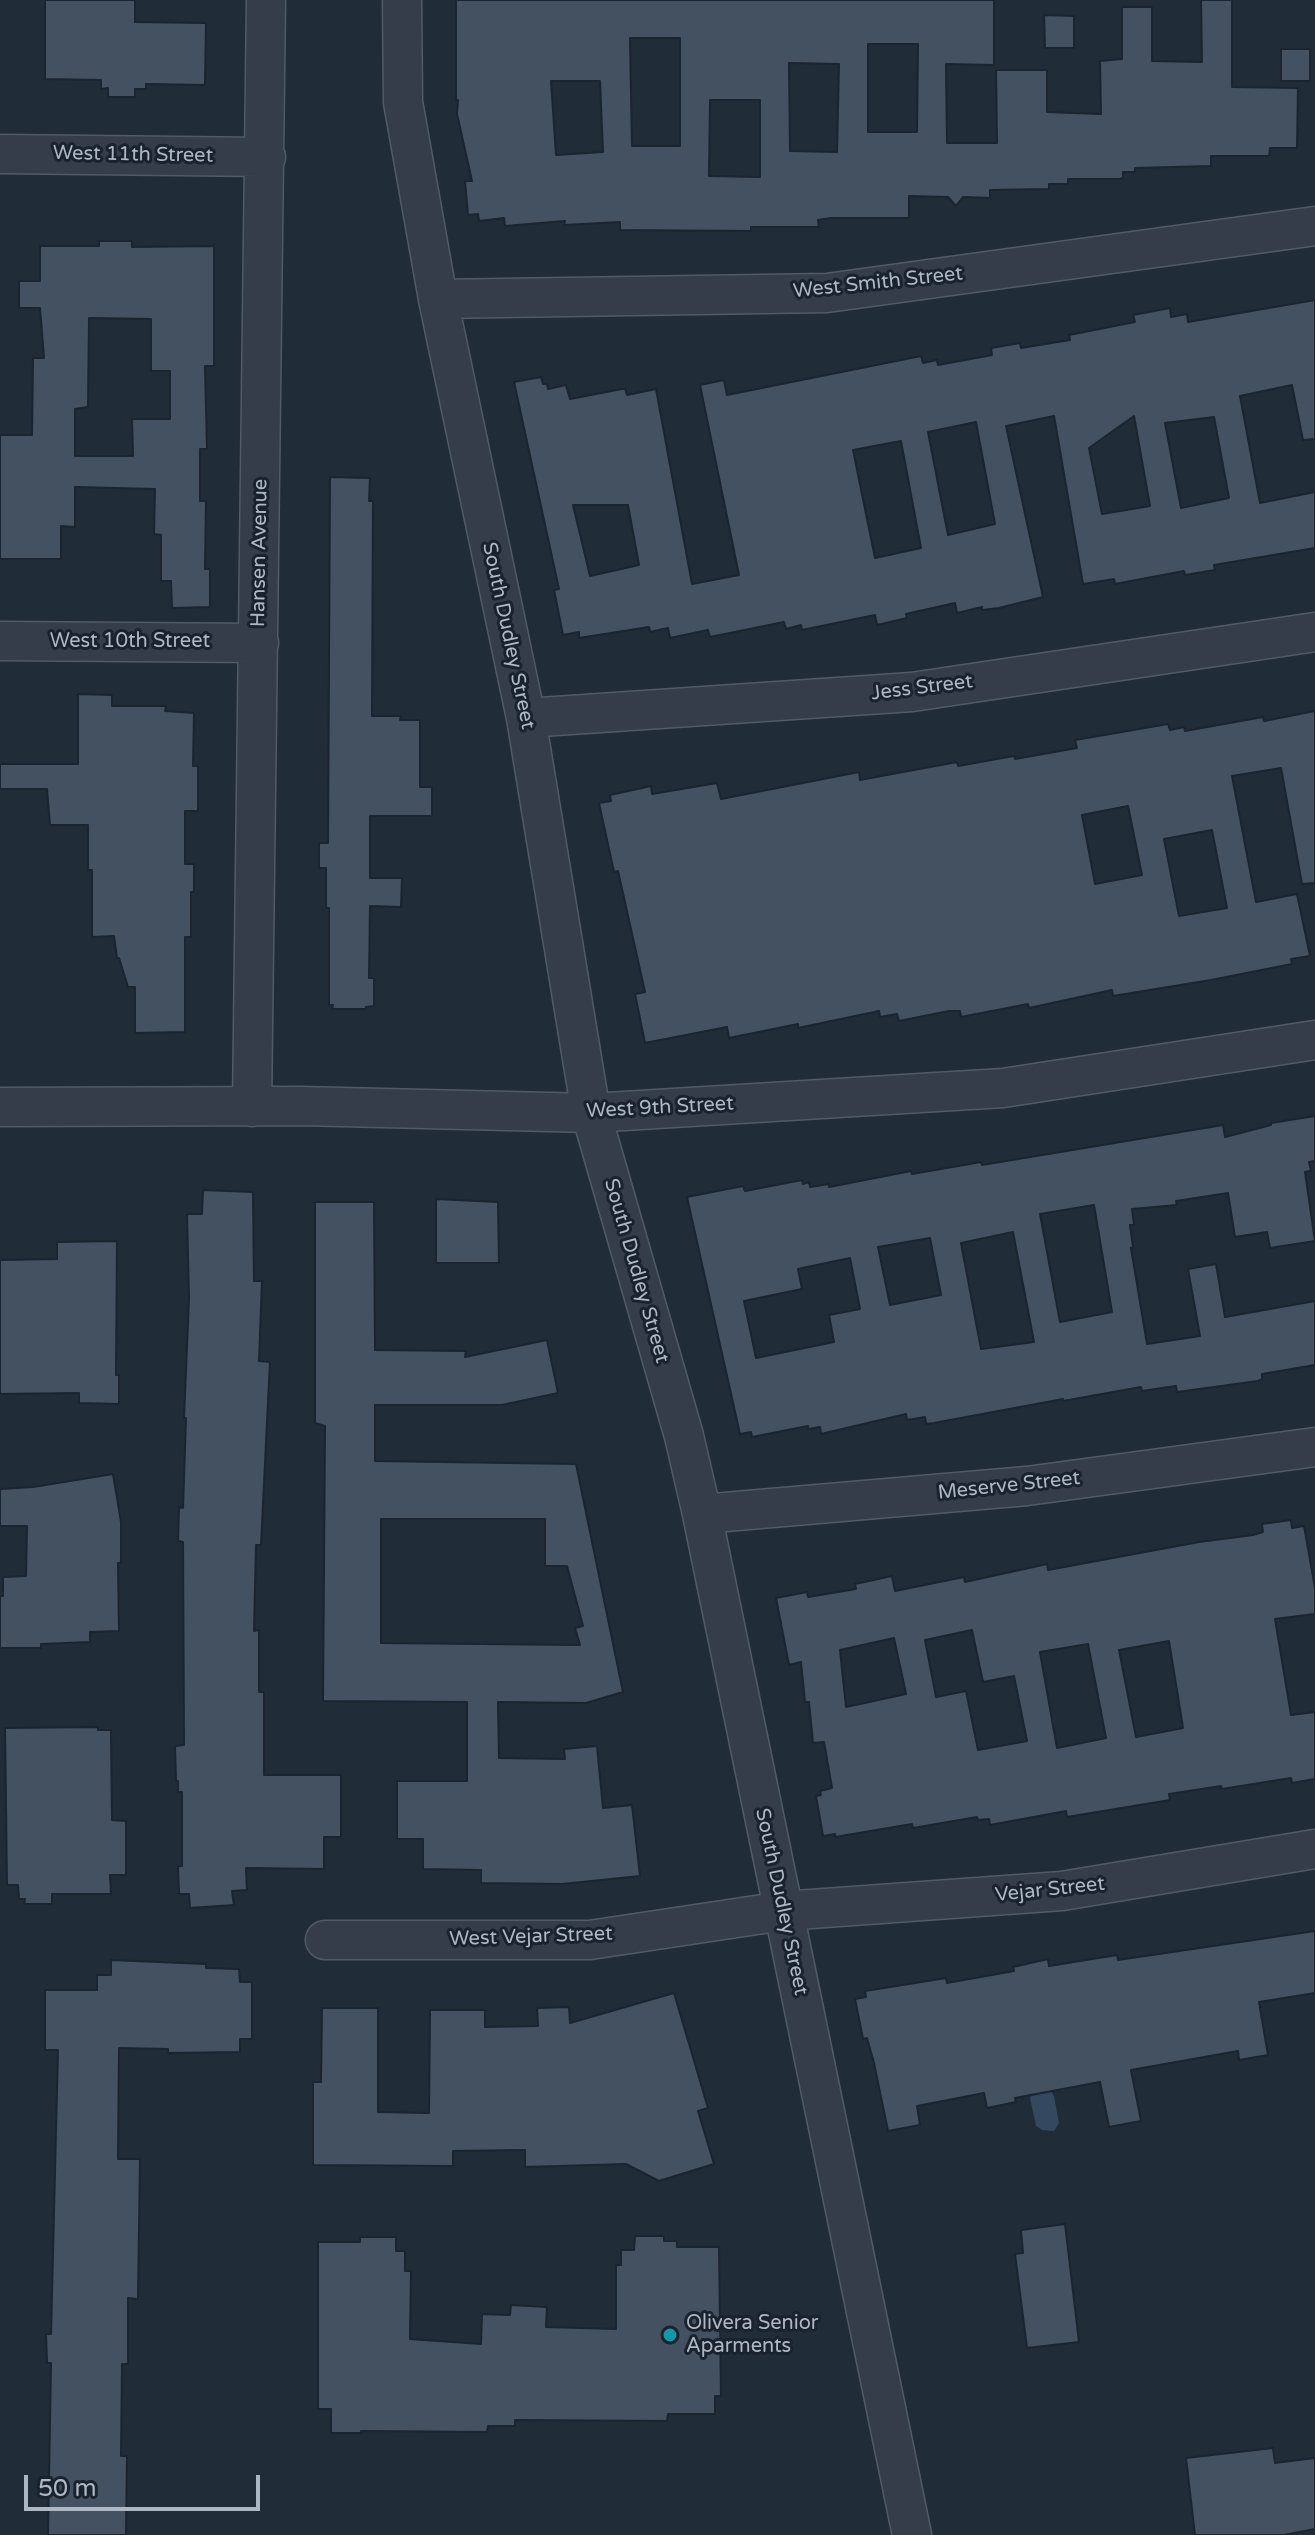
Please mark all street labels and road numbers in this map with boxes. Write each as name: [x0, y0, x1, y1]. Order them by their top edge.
street label: West 11th Street: [53, 142, 213, 168]
street label: West Smith Street: [792, 262, 964, 304]
street label: Hansen Avenue: [247, 479, 273, 627]
street label: South Dudley Street: [476, 540, 540, 732]
street label: West 10th Street: [50, 630, 210, 654]
street label: Jess Street: [870, 670, 974, 706]
street label: West 9th Street: [586, 1092, 734, 1124]
street label: South Dudley Street: [598, 1176, 674, 1366]
street label: Meserve Street: [937, 1467, 1081, 1505]
street label: South Dudley Street: [749, 1806, 813, 1998]
street label: Vejar Street: [994, 1872, 1106, 1908]
street label: West Vejar Street: [449, 1922, 613, 1952]

